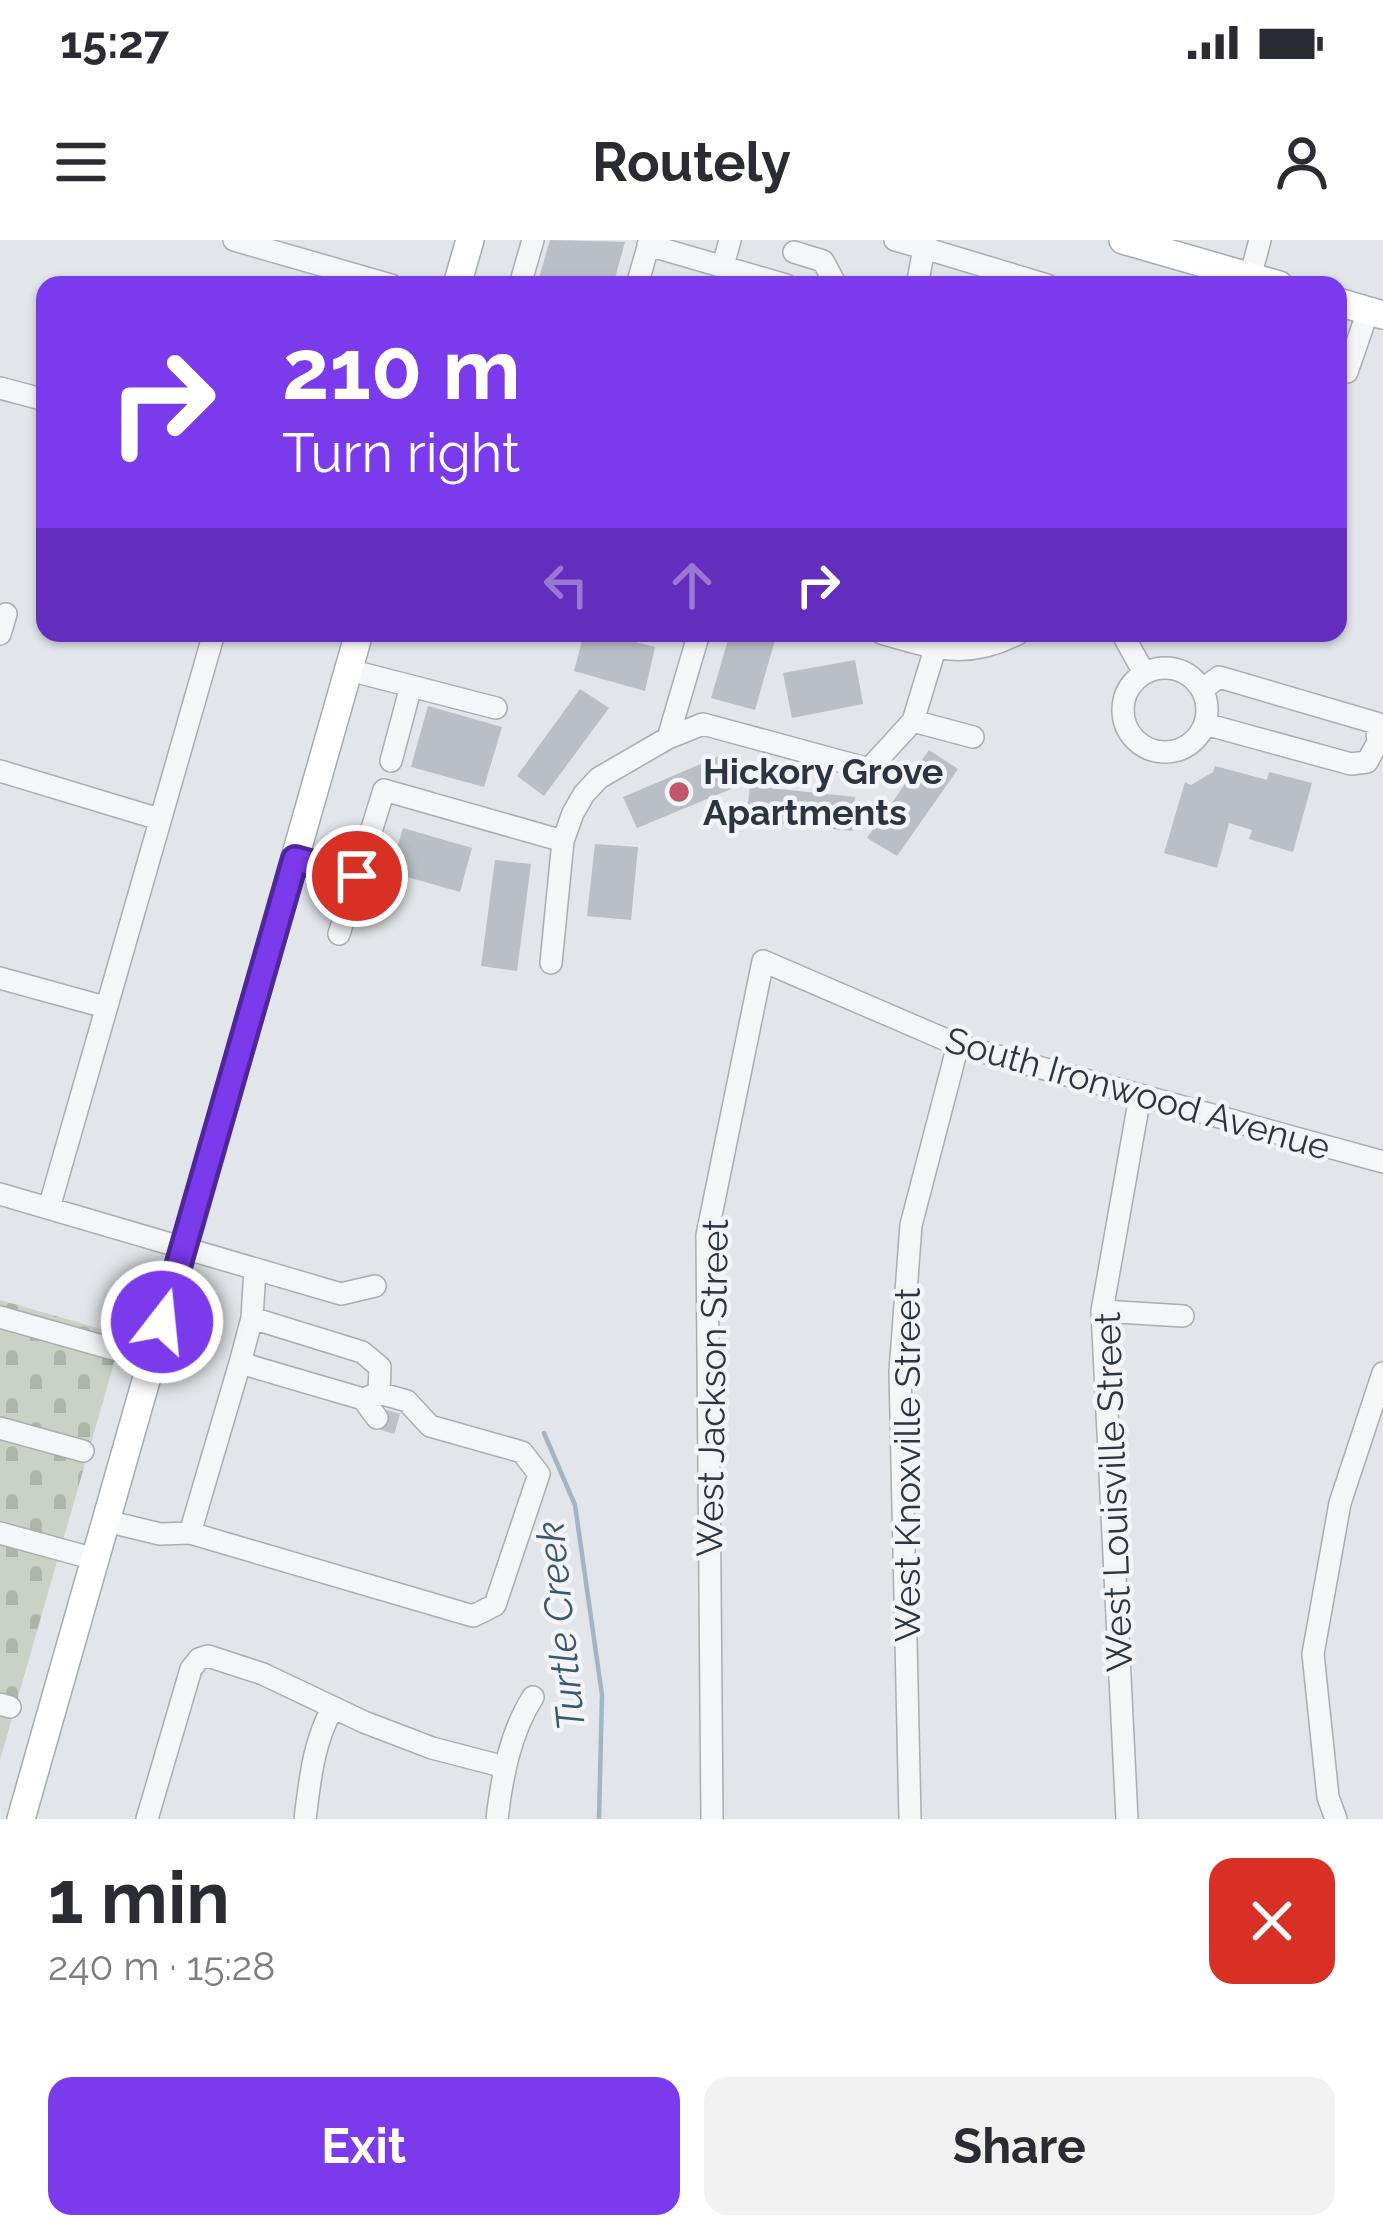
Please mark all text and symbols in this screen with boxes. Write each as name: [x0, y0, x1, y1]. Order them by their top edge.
text: 15:27: [60, 16, 169, 69]
icon: menu: [48, 129, 114, 195]
icon: person: [1269, 129, 1335, 195]
text: Routely: [592, 130, 791, 194]
text: 210 m: [282, 320, 521, 419]
icon: right: [84, 324, 240, 480]
text: Turn right: [282, 421, 520, 485]
icon: left: [533, 552, 599, 618]
icon: ahead: [659, 552, 725, 618]
icon: right: [785, 552, 851, 618]
place label: Hickory Grove Apartments: [703, 750, 943, 833]
marker: Hickory Grove Apartments: [666, 779, 692, 805]
pin: [306, 825, 408, 927]
icon: arrive: [324, 843, 390, 909]
street label: South Ironwood Avenue: [941, 1018, 1335, 1168]
street label: West Jackson Street: [688, 1219, 736, 1557]
position arrow: [99, 1259, 225, 1385]
street label: West Knoxville Street: [886, 1288, 928, 1642]
street label: West Louisville Street: [1086, 1311, 1140, 1673]
water label: Turtle Creek: [526, 1519, 594, 1733]
text: 1 min: [48, 1855, 230, 1940]
button: close: [1209, 1858, 1335, 1984]
text: 240 m · 15:28: [48, 1943, 275, 1989]
button: Exit: [48, 2077, 680, 2215]
button: Share: [704, 2077, 1335, 2215]

